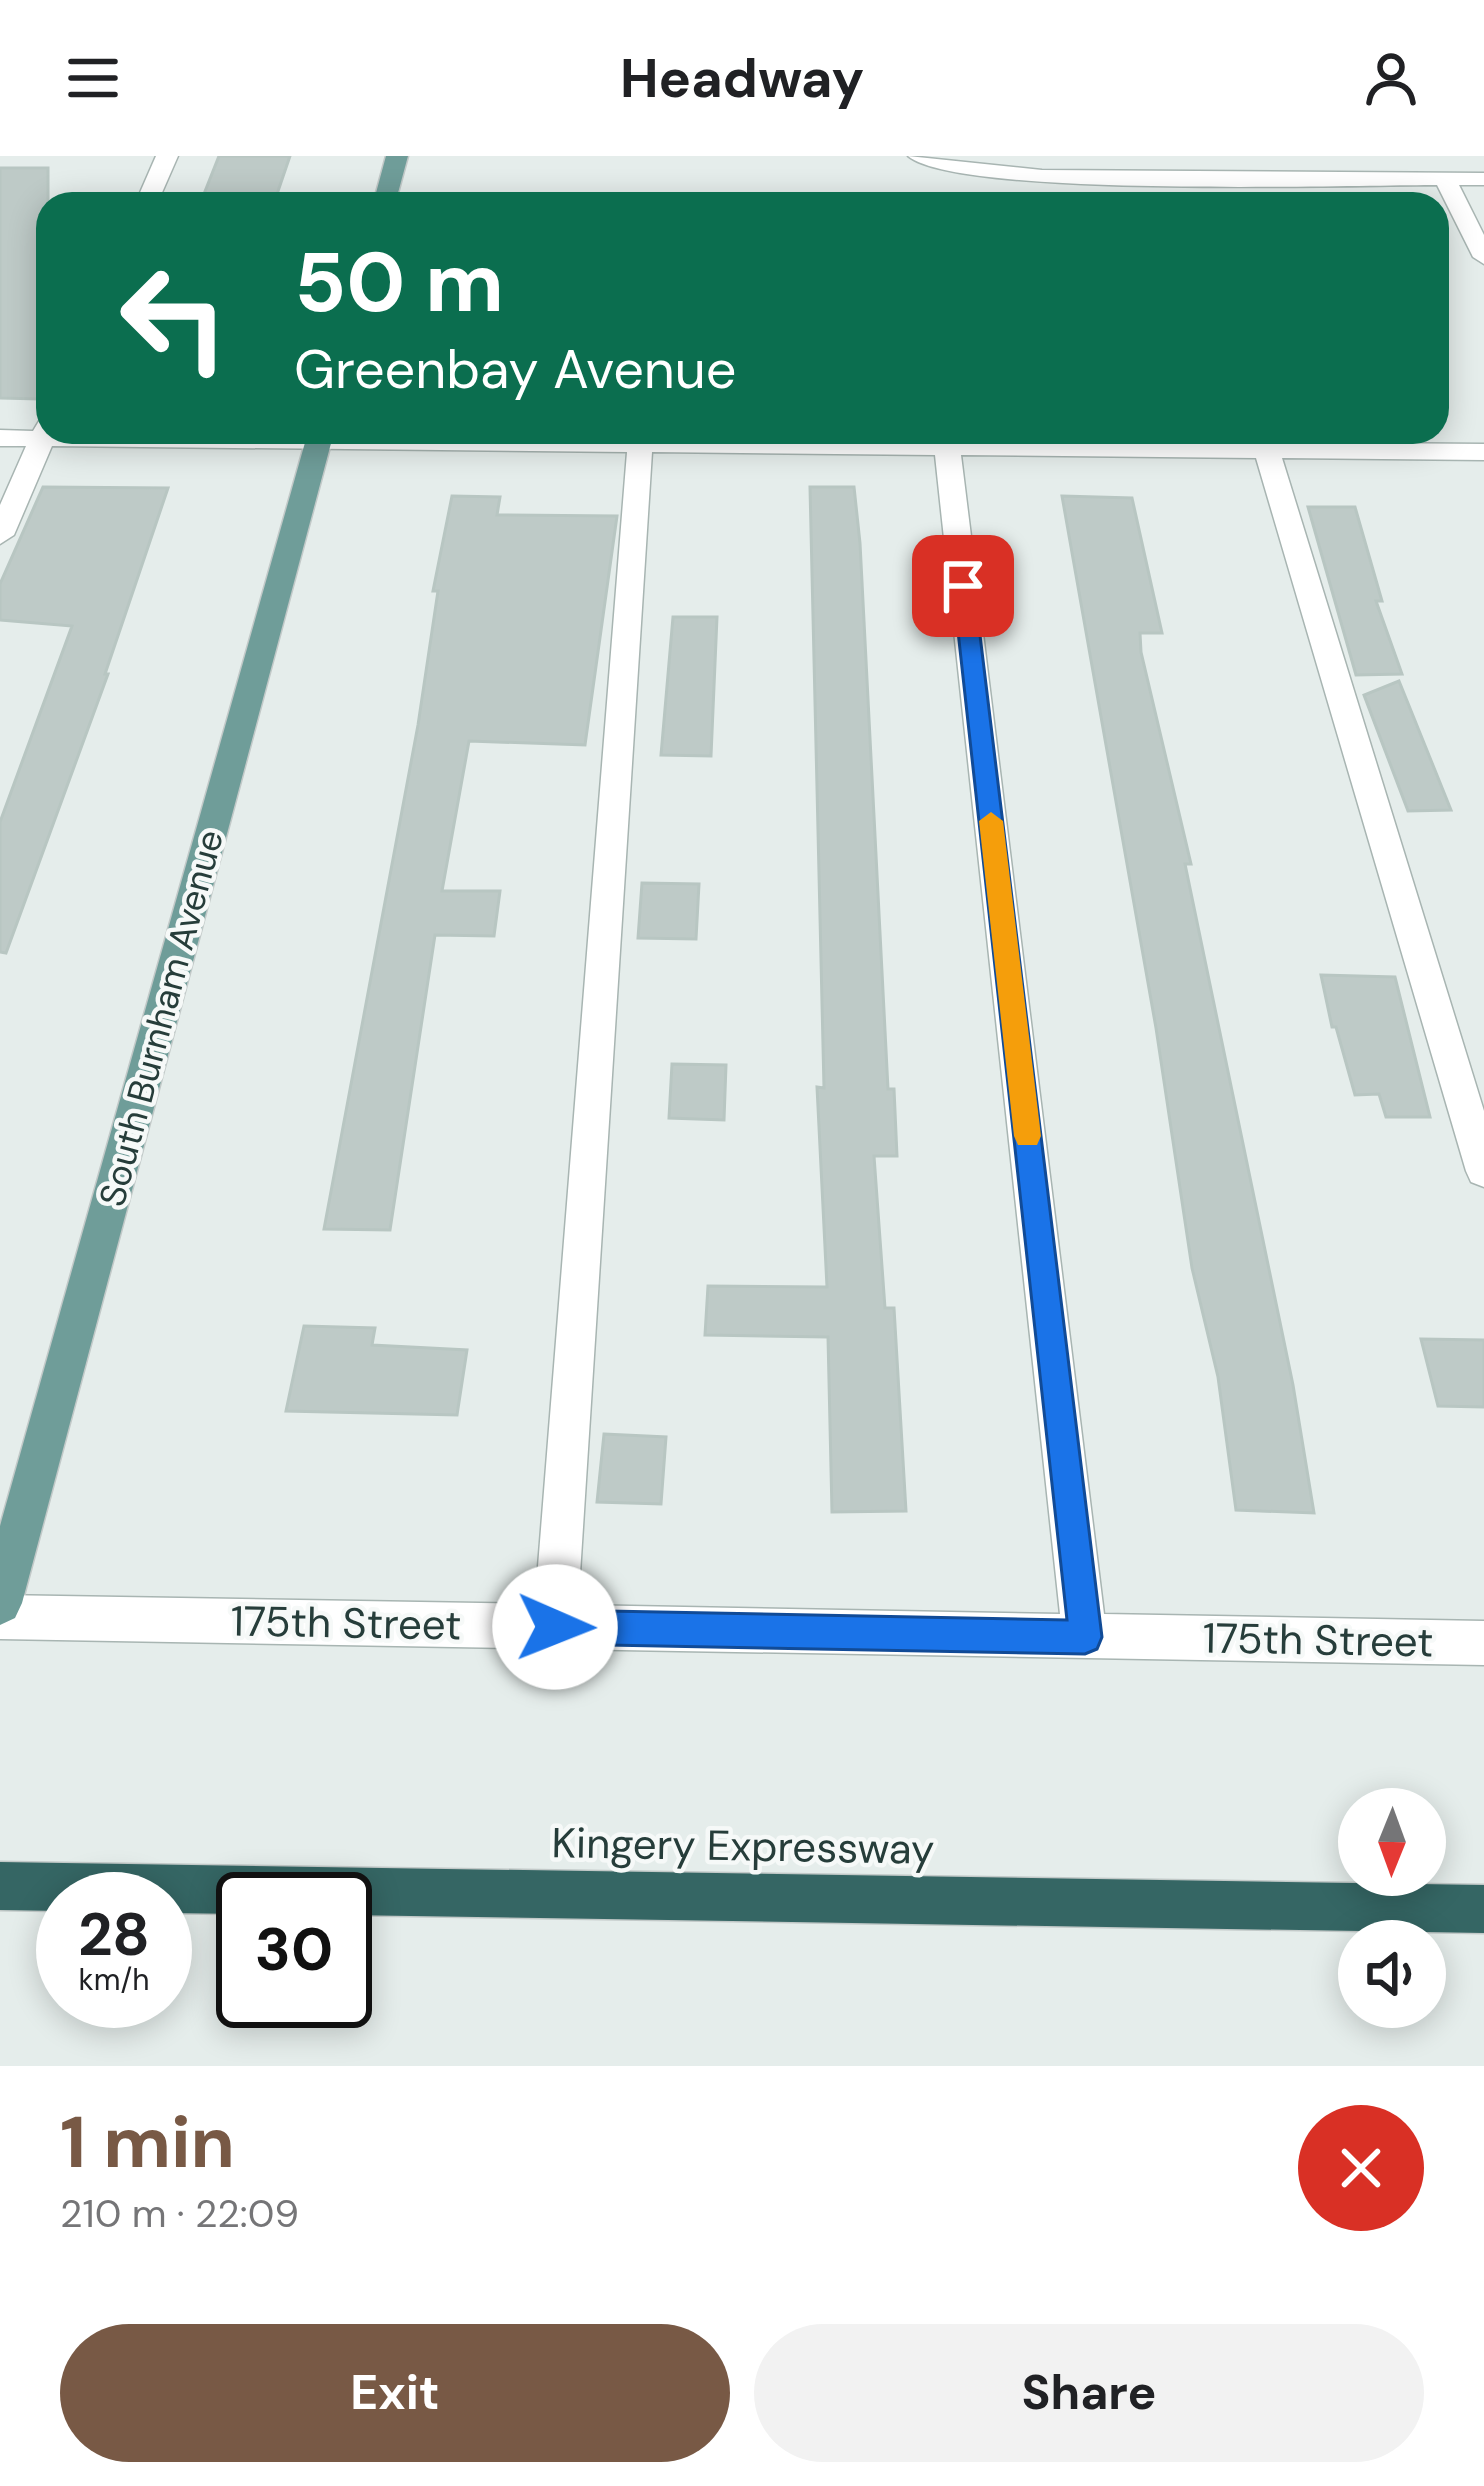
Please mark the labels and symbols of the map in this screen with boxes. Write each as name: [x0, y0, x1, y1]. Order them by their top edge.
pin: [912, 535, 1014, 637]
street label: South Burnham Avenue: [88, 825, 234, 1211]
position arrow: [492, 1564, 618, 1690]
street label: 175th Street: [230, 1593, 462, 1653]
street label: 175th Street: [1202, 1610, 1434, 1670]
north arrow: [1338, 1788, 1446, 1896]
street label: Kingery Expressway: [551, 1815, 935, 1877]
speed limit sign: 30: [216, 1872, 372, 2028]

